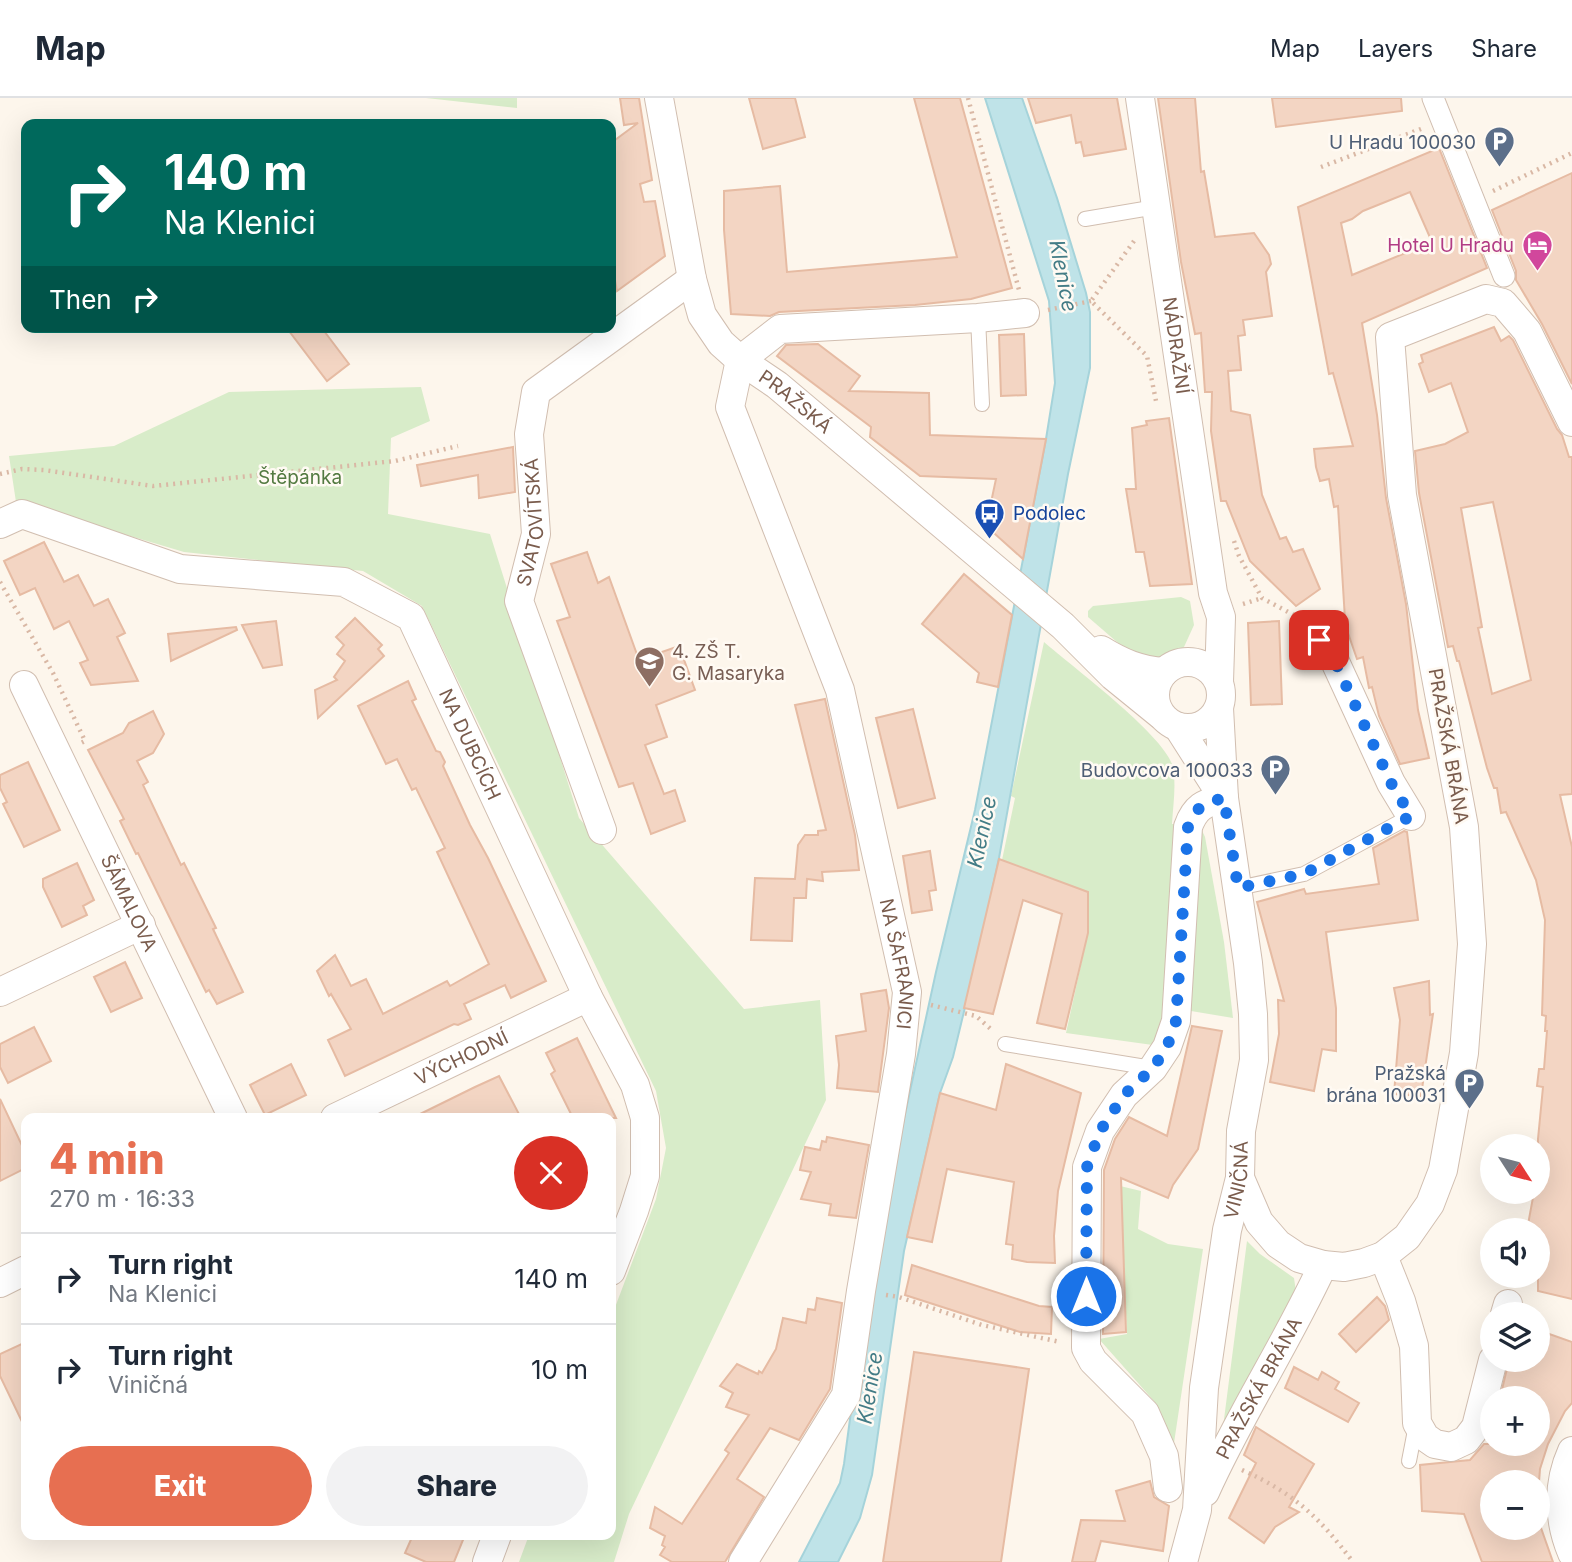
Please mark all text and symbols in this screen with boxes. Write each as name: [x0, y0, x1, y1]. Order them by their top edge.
text: Map: [35, 28, 106, 68]
text: Map: [1270, 34, 1320, 63]
text: Layers: [1358, 34, 1433, 63]
text: Share: [1471, 34, 1537, 63]
parking icon: U Hradu 100030: [1482, 125, 1516, 169]
place label: U Hradu 100030: [1329, 131, 1476, 154]
text: 140 m: [164, 143, 308, 202]
icon: right: [49, 147, 140, 238]
text: Na Klenici: [164, 203, 316, 242]
hotel icon: Hotel U Hradu: [1520, 228, 1554, 272]
place label: Hotel U Hradu: [1387, 234, 1514, 257]
water label: Klenice: [1044, 238, 1083, 314]
icon: right: [126, 280, 164, 318]
text: Then: [49, 284, 112, 315]
street label: NÁDRAŽNÍ: [1157, 295, 1195, 395]
street label: PRAŽSKÁ: [754, 365, 837, 438]
street label: SVATOVÍTSKÁ: [512, 457, 548, 589]
park label: Štěpánka: [258, 466, 342, 489]
bus stop icon: Podolec: [973, 496, 1007, 540]
place label: Podolec: [1013, 502, 1086, 525]
pin: [1289, 610, 1349, 670]
icon: arrive: [1300, 621, 1338, 659]
place label: 4. ZŠ T. G. Masaryka: [672, 640, 785, 685]
school or university icon: 4. ZŠ T. G. Masaryka: [632, 645, 666, 689]
street label: PRAŽSKÁ BRÁNA: [1423, 666, 1475, 826]
street label: NA DUBCÍCH: [434, 685, 506, 804]
parking icon: Budovcova 100033: [1259, 753, 1293, 797]
place label: Budovcova 100033: [1081, 759, 1253, 782]
water label: Klenice: [962, 794, 1001, 870]
street label: ŠÁMALOVA: [96, 851, 162, 955]
street label: NA ŠAFRANICI: [875, 896, 918, 1030]
street label: VÝCHODNÍ: [411, 1025, 512, 1090]
place label: Pražská brána 100031: [1326, 1062, 1446, 1107]
parking icon: Pražská brána 100031: [1452, 1067, 1486, 1111]
text: 4 min: [49, 1133, 165, 1184]
north arrow: [1480, 1134, 1550, 1204]
map controls: [1480, 1134, 1550, 1540]
button: close: [514, 1136, 588, 1210]
street label: VINIČNÁ: [1219, 1141, 1253, 1221]
text: 270 m · 16:33: [49, 1185, 195, 1213]
button: sound: [1480, 1218, 1550, 1288]
text: Turn right: [108, 1249, 233, 1280]
position arrow: [1049, 1259, 1123, 1333]
icon: right: [49, 1260, 87, 1298]
text: 140 m: [514, 1263, 588, 1294]
text: Na Klenici: [108, 1280, 217, 1308]
button: layers: [1480, 1302, 1550, 1372]
street label: PRAŽSKÁ BRÁNA: [1211, 1313, 1307, 1463]
text: Turn right: [108, 1340, 233, 1371]
water label: Klenice: [851, 1350, 888, 1426]
icon: right: [49, 1351, 87, 1389]
text: 10 m: [531, 1354, 588, 1385]
text: Viničná: [108, 1371, 188, 1399]
button: +: [1480, 1386, 1550, 1456]
button: Exit: [49, 1446, 312, 1526]
button: Share: [326, 1446, 588, 1526]
button: −: [1480, 1470, 1550, 1540]

